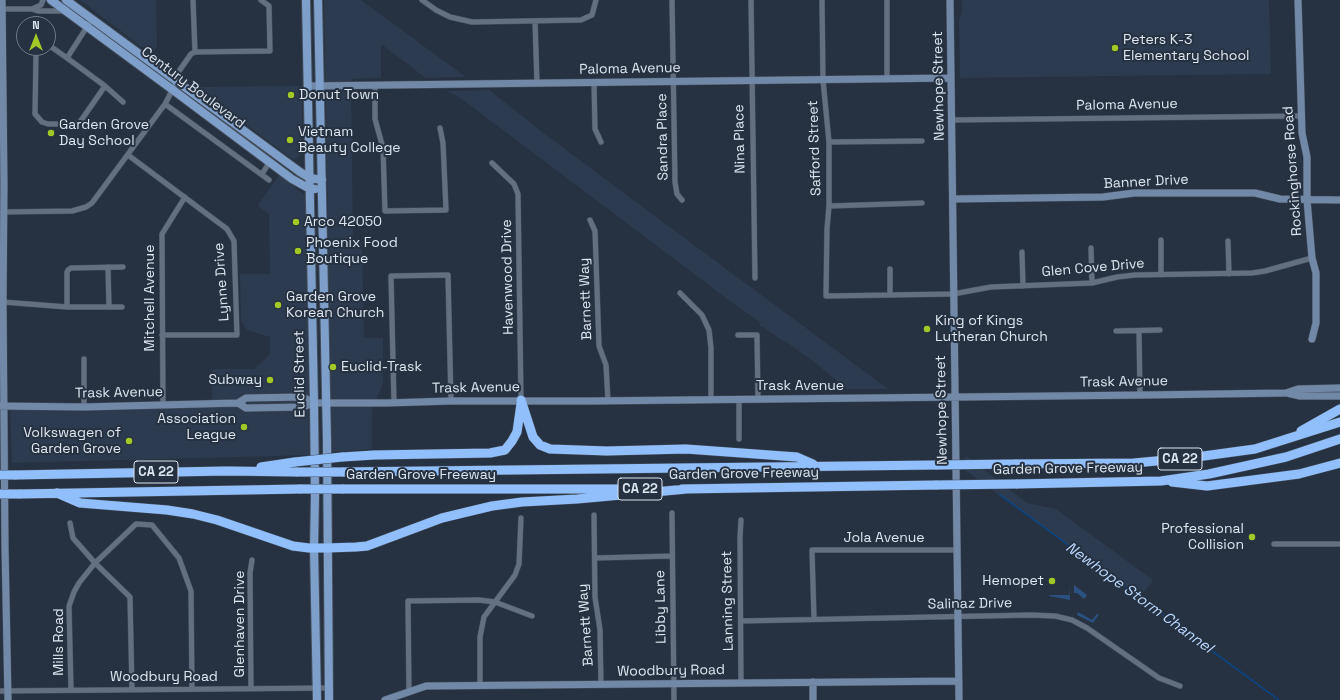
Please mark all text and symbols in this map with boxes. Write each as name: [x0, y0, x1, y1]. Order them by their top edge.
north arrow: [16, 16, 56, 56]
text: N: [32, 18, 40, 32]
street label: Newhope Street: [930, 31, 948, 141]
place label: Peters K-3 Elementary School: [1123, 32, 1249, 64]
marker: Peters K-3 Elementary School: [1110, 43, 1120, 53]
street label: Century Boulevard: [138, 44, 248, 132]
street label: Paloma Avenue: [579, 60, 681, 78]
place label: Donut Town: [299, 87, 379, 103]
marker: Donut Town: [286, 90, 296, 100]
street label: Sandra Place: [654, 93, 672, 181]
street label: Paloma Avenue: [1076, 96, 1178, 114]
street label: Safford Street: [805, 100, 825, 196]
street label: Nina Place: [731, 104, 749, 174]
street label: Rockinghorse Road: [1280, 105, 1306, 237]
place label: Garden Grove Day School: [59, 117, 149, 150]
place label: Vietnam Beauty College: [298, 124, 401, 156]
marker: Garden Grove Day School: [46, 128, 56, 138]
marker: Vietnam Beauty College: [285, 135, 295, 145]
street label: Banner Drive: [1103, 171, 1189, 193]
place label: Arco 42050: [304, 214, 382, 230]
marker: Arco 42050: [291, 217, 301, 227]
street label: Havenwood Drive: [499, 219, 517, 335]
place label: Phoenix Food Boutique: [306, 235, 398, 268]
street label: Lynne Drive: [211, 242, 233, 322]
street label: Mitchell Avenue: [142, 245, 158, 351]
marker: Phoenix Food Boutique: [293, 246, 303, 256]
street label: Glen Cove Drive: [1041, 255, 1145, 281]
street label: Barnett Way: [576, 257, 596, 341]
place label: Garden Grove Korean Church: [286, 289, 384, 322]
marker: Garden Grove Korean Church: [273, 300, 283, 310]
place label: King of Kings Lutheran Church: [935, 313, 1048, 346]
marker: King of Kings Lutheran Church: [922, 324, 932, 334]
street label: Euclid Street: [291, 330, 309, 418]
street label: Newhope Street: [933, 355, 951, 465]
place label: Euclid-Trask: [341, 359, 422, 375]
marker: Euclid-Trask: [328, 362, 338, 372]
place label: Subway: [208, 372, 262, 388]
street label: Trask Avenue: [1080, 373, 1168, 391]
marker: Subway: [265, 375, 275, 385]
street label: Trask Avenue: [756, 378, 844, 394]
street label: Trask Avenue: [432, 379, 520, 397]
street label: Trask Avenue: [75, 384, 163, 402]
place label: Association League: [157, 411, 236, 444]
marker: Association League: [239, 422, 249, 432]
place label: Volkswagen of Garden Grove: [23, 425, 121, 458]
marker: Volkswagen of Garden Grove: [124, 436, 134, 446]
road number: CA 22: [1158, 448, 1202, 470]
street label: Garden Grove Freeway: [993, 459, 1143, 479]
road number: CA 22: [134, 461, 178, 483]
street label: Garden Grove Freeway: [669, 464, 819, 484]
street label: Garden Grove Freeway: [346, 467, 496, 483]
road number: CA 22: [618, 478, 662, 500]
place label: Professional Collision: [1161, 521, 1244, 554]
street label: Jola Avenue: [843, 530, 925, 546]
marker: Professional Collision: [1247, 532, 1257, 542]
water label: Newhope Storm Channel: [1062, 539, 1216, 657]
street label: Lanning Street: [719, 551, 737, 651]
street label: Glenhaven Drive: [232, 570, 248, 678]
street label: Libby Lane: [652, 570, 670, 644]
place label: Hemopet: [982, 573, 1044, 589]
marker: Hemopet: [1047, 576, 1057, 586]
street label: Barnett Way: [575, 583, 597, 667]
street label: Salinaz Drive: [928, 595, 1012, 613]
street label: Mills Road: [51, 608, 67, 676]
street label: Woodbury Road: [617, 662, 725, 680]
street label: Woodbury Road: [110, 669, 218, 685]

